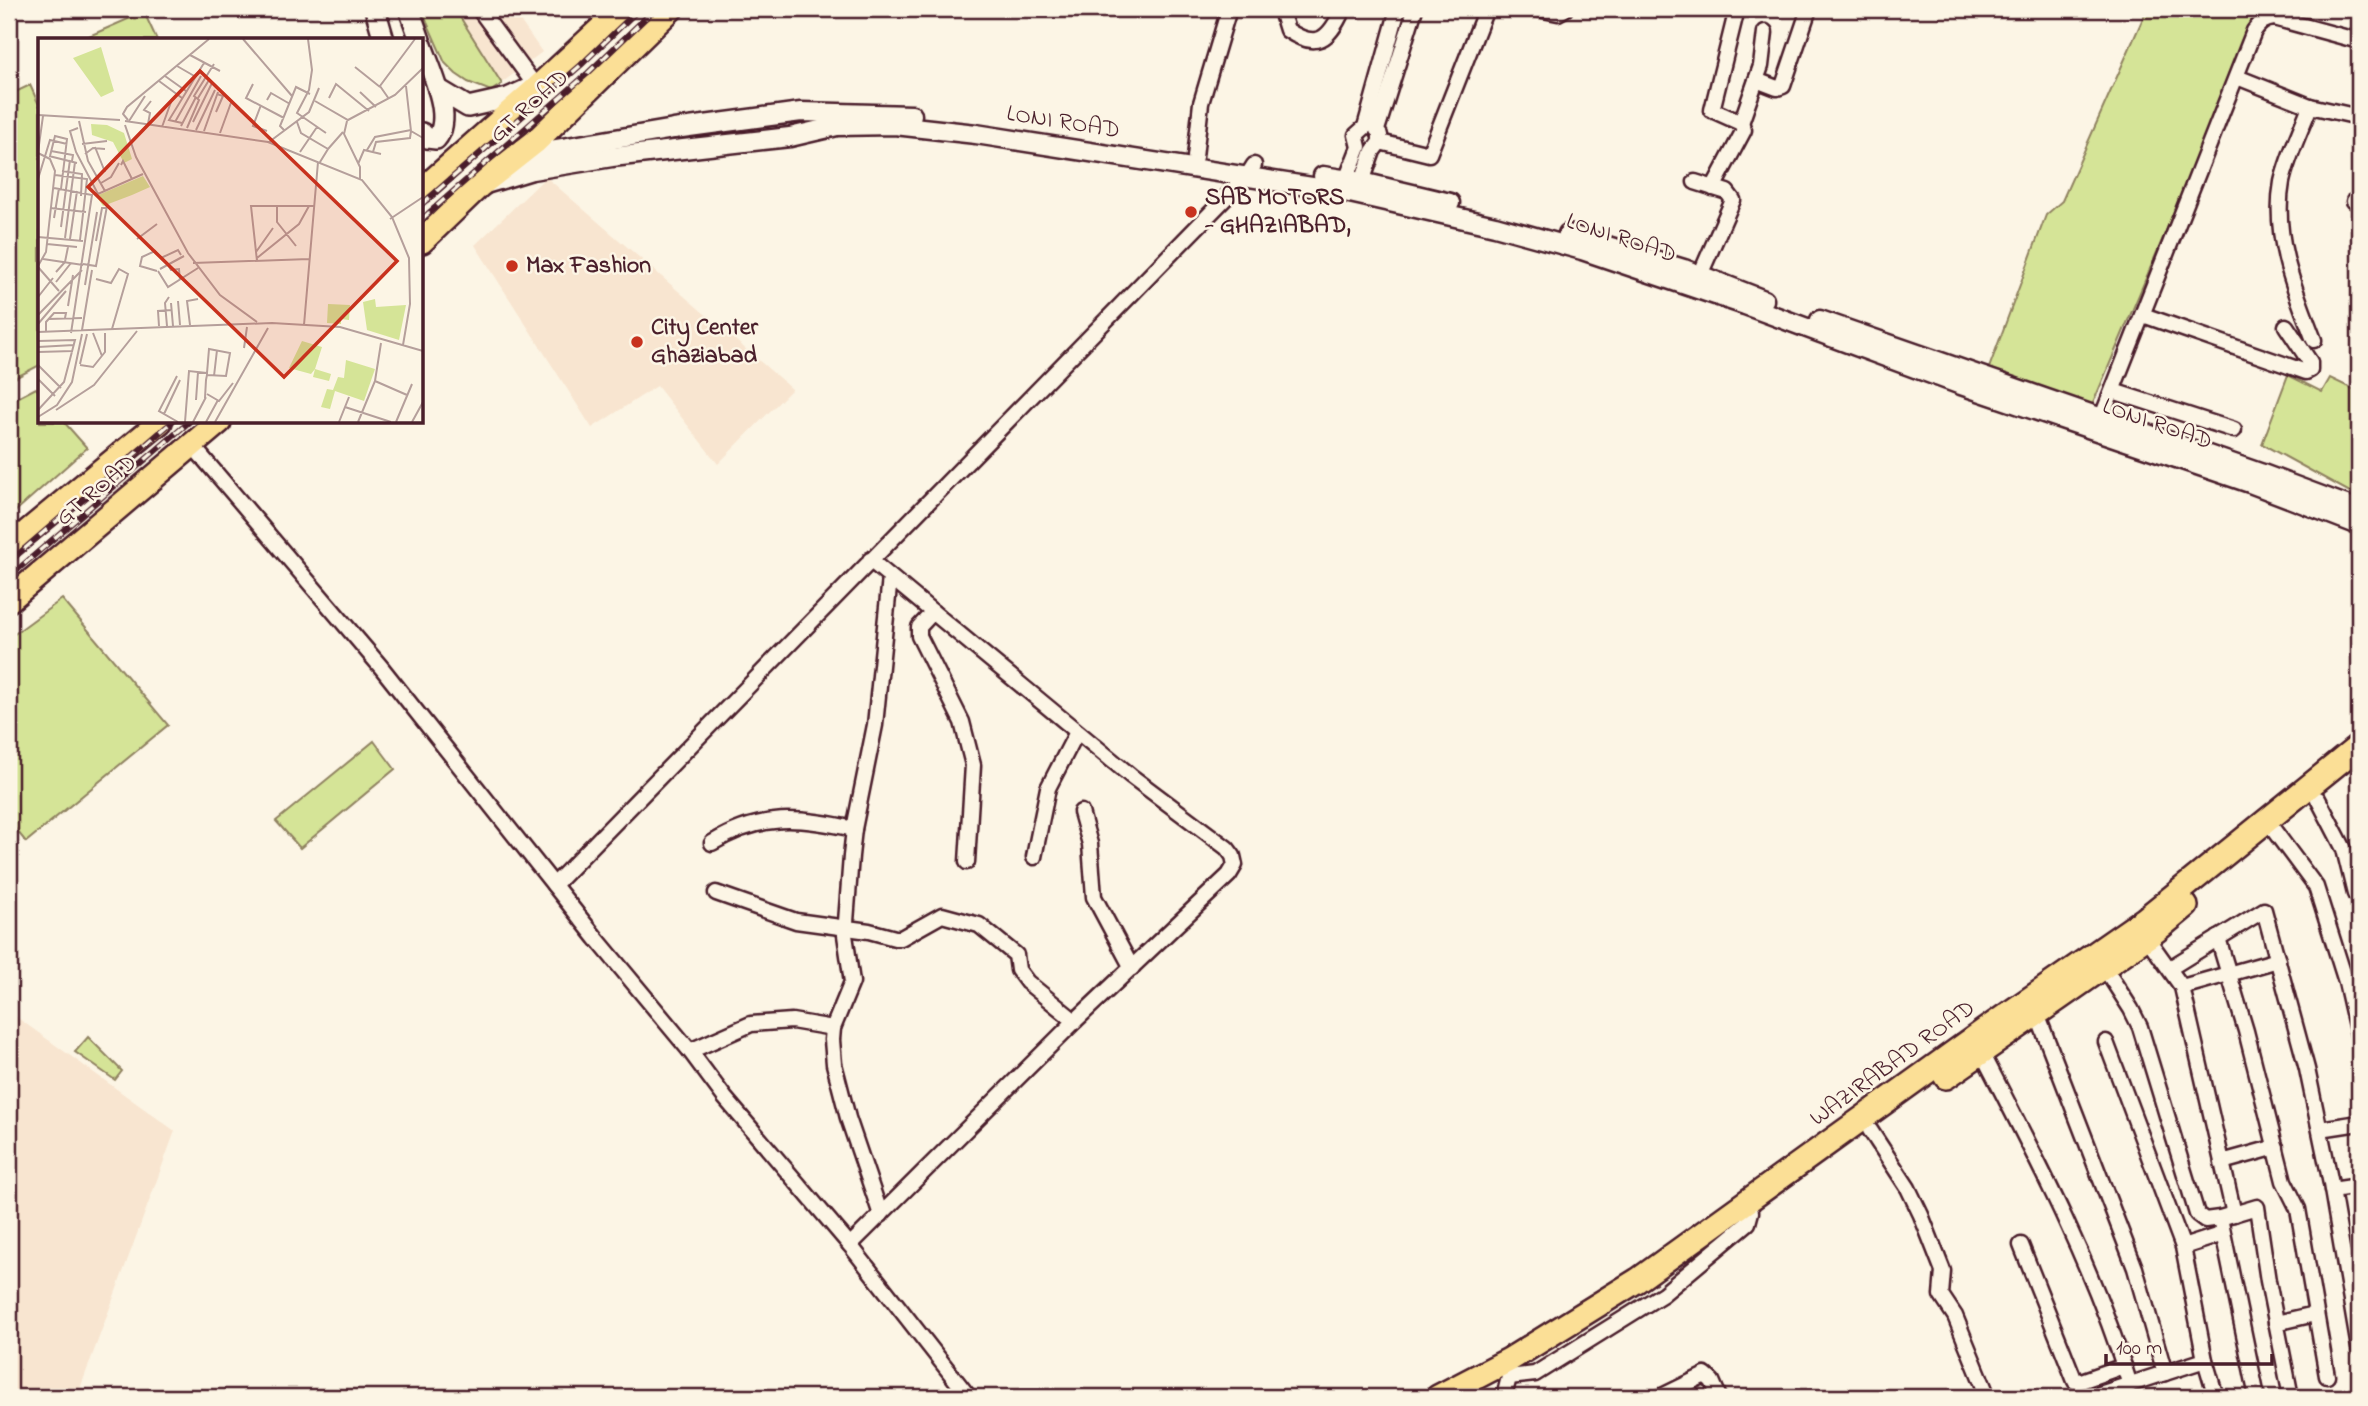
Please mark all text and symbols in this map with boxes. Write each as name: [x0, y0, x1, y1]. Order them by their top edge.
inset map: [38, 38, 424, 424]
street label: GT ROAD: [482, 62, 578, 152]
street label: LONI ROAD: [1004, 97, 1122, 149]
place label: SAB MOTORS - GHAZIABAD,: [1204, 181, 1351, 244]
marker: SAB MOTORS - GHAZIABAD,: [1183, 204, 1199, 220]
street label: LONI ROAD: [1561, 205, 1681, 273]
place label: Max Fashion: [526, 249, 651, 284]
marker: Max Fashion: [504, 258, 520, 274]
place label: City Center Ghaziabad: [651, 311, 758, 374]
marker: City Center Ghaziabad: [629, 334, 645, 350]
street label: LONI ROAD: [2097, 390, 2217, 460]
street label: GT ROAD: [49, 447, 145, 535]
street label: WAZIRABAD ROAD: [1803, 992, 1983, 1136]
scale bar: [2106, 1322, 2272, 1366]
text: 100 m: [2116, 1334, 2162, 1364]

